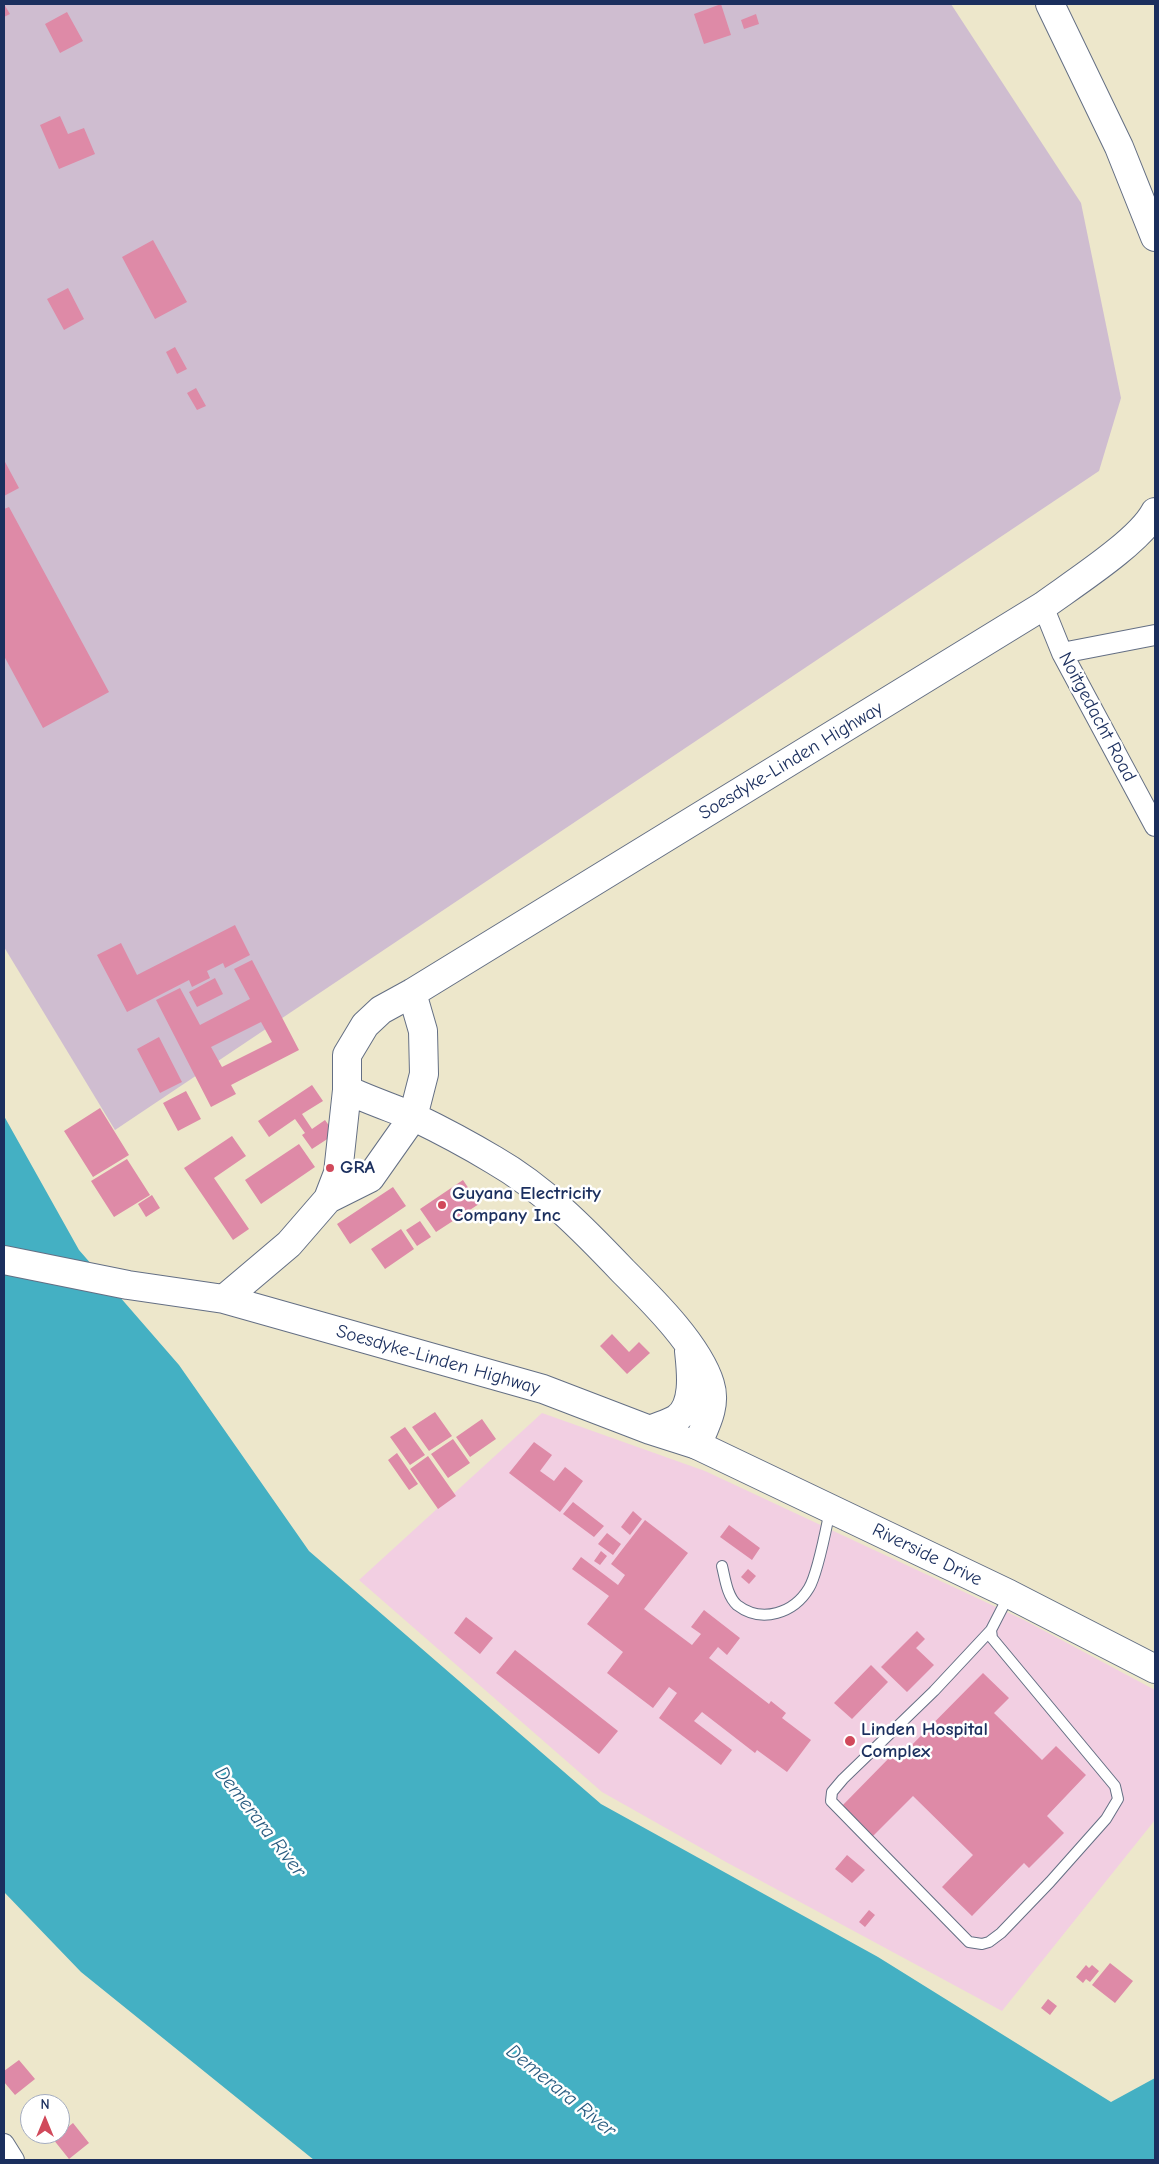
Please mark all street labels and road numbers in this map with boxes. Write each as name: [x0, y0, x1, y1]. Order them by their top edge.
street label: Noitgedacht Road: [1053, 648, 1141, 786]
street label: Soesdyke-Linden Highway: [695, 697, 887, 825]
street label: Soesdyke-Linden Highway: [334, 1320, 542, 1400]
street label: Riverside Drive: [868, 1519, 986, 1591]

